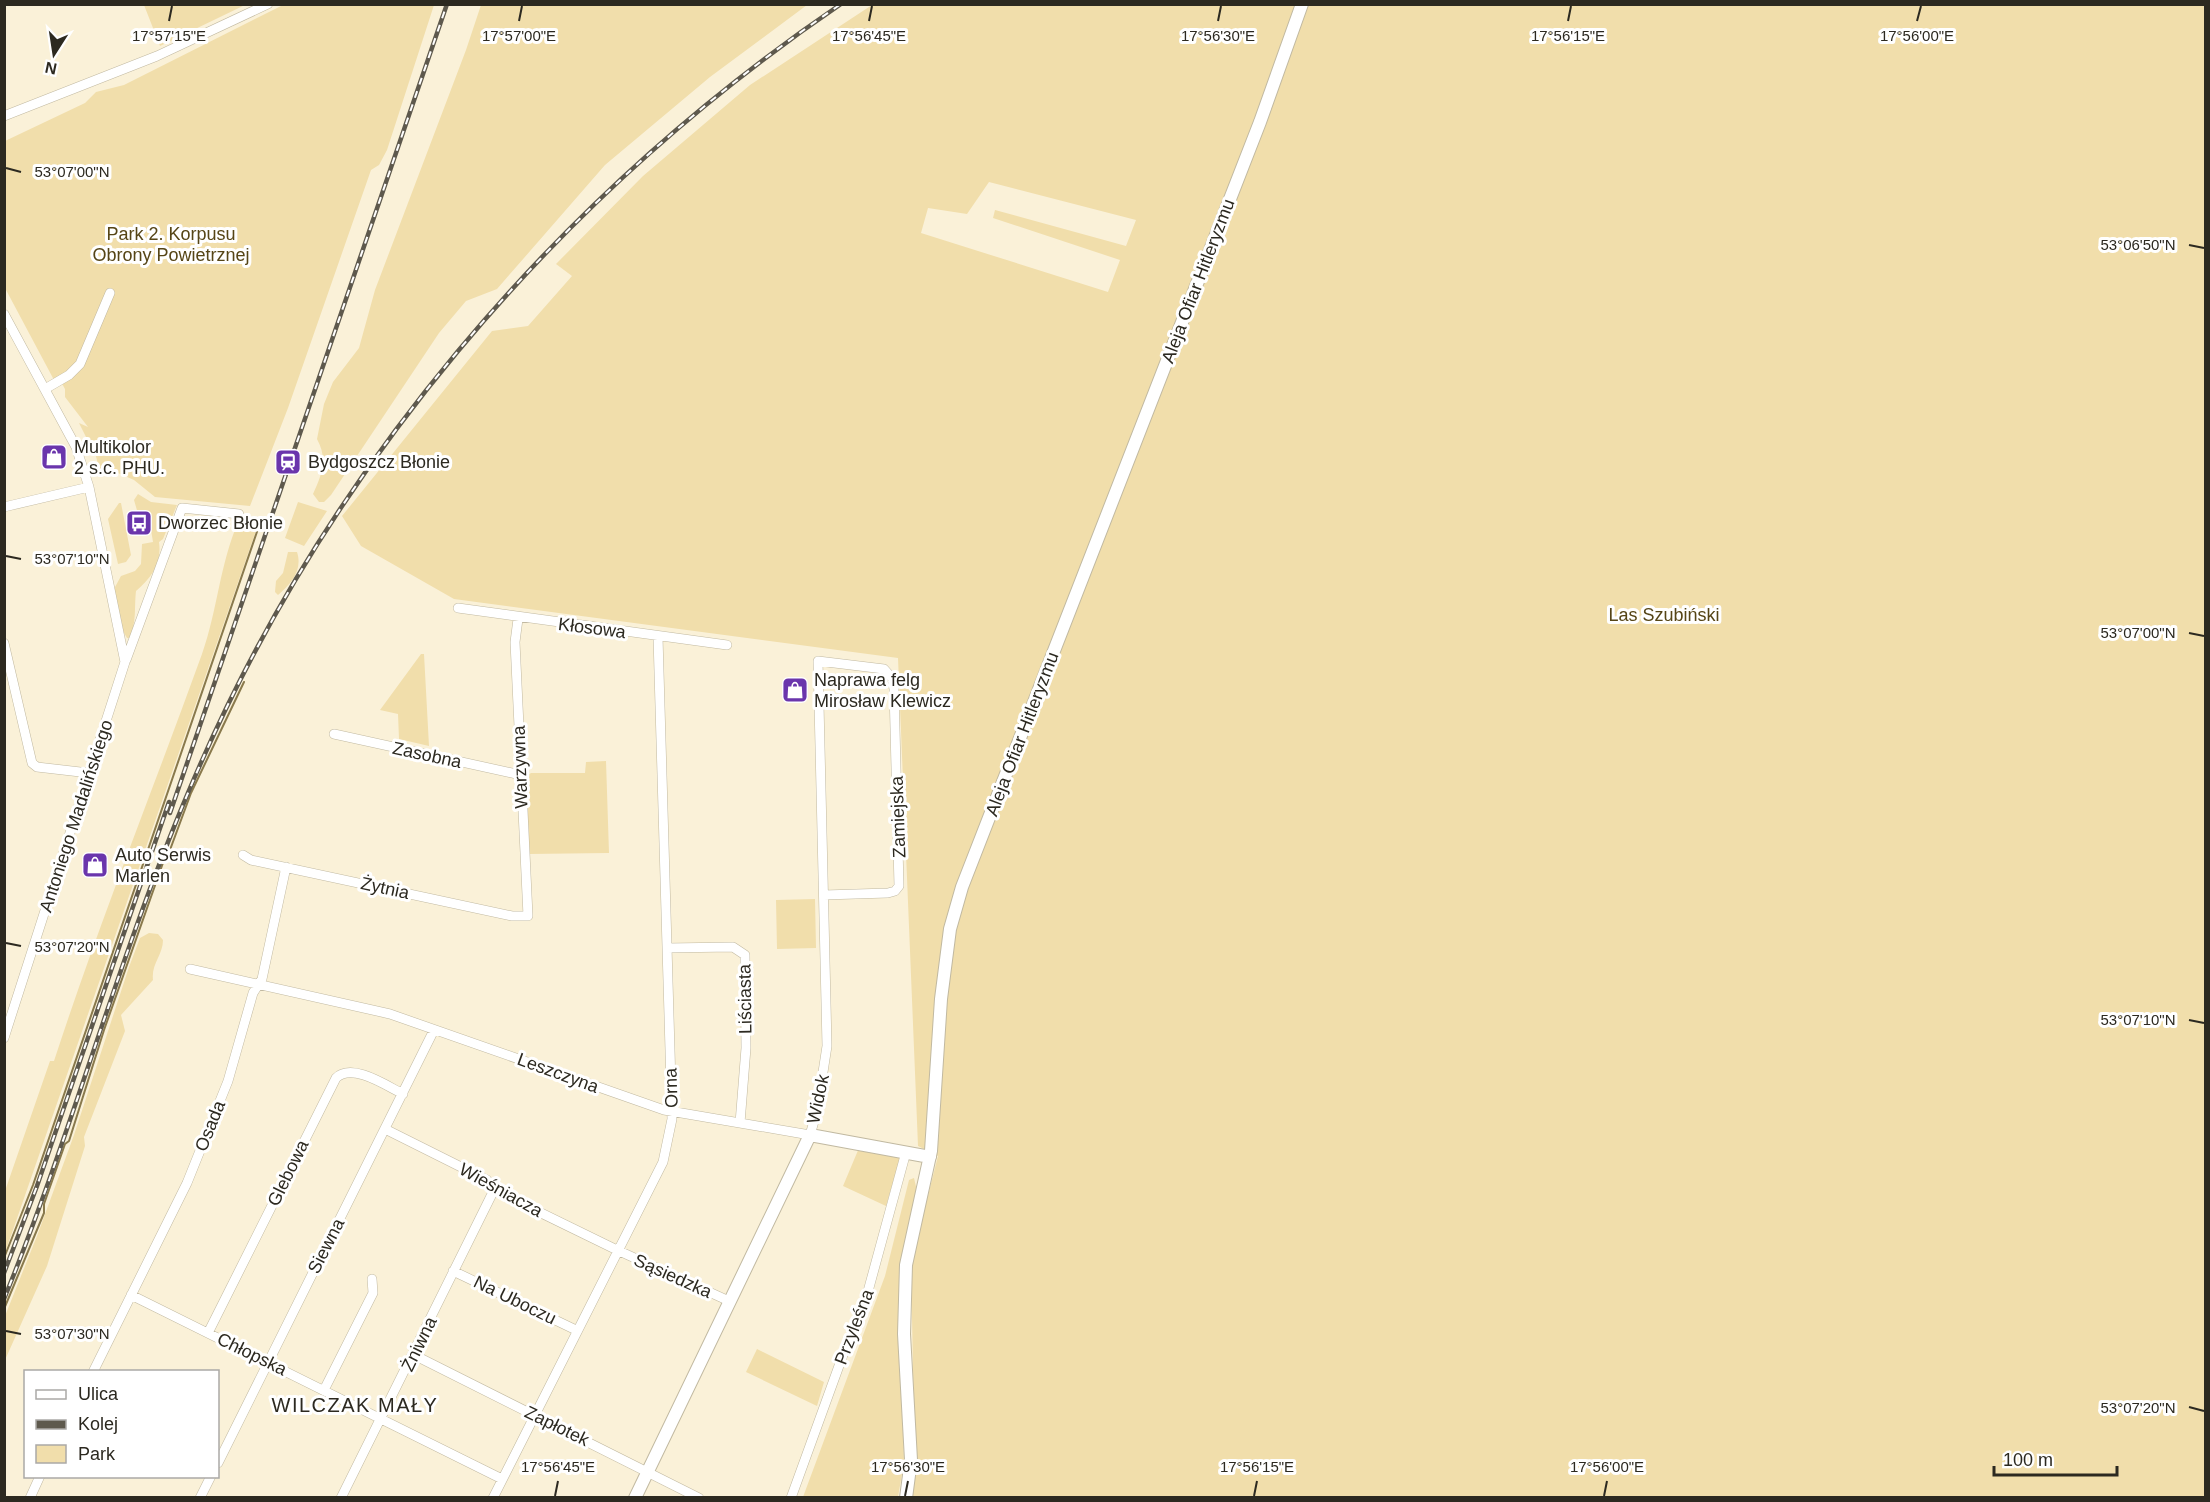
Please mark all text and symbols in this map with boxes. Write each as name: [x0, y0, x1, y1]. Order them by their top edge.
north arrow: [24, 24, 84, 84]
text: 17°57'15"E: [132, 27, 206, 44]
text: 17°57'00"E: [482, 27, 556, 44]
text: 17°56'45"E: [832, 27, 906, 44]
text: 17°56'30"E: [1181, 27, 1255, 44]
text: 17°56'15"E: [1531, 27, 1605, 44]
text: 17°56'00"E: [1880, 27, 1954, 44]
text: N: [44, 59, 58, 78]
text: 53°07'00"N: [34, 163, 110, 180]
street label: Aleja Ofiar Hitleryzmu: [1157, 196, 1239, 366]
park label: Park 2. Korpusu Obrony Powietrznej: [92, 224, 250, 265]
text: 53°06'50"N: [2100, 236, 2176, 253]
place label: Multikolor 2 s.c. PHU.: [74, 437, 165, 478]
shop icon: Multikolor 2 s.c. PHU.: [39, 442, 69, 472]
station icon: Bydgoszcz Błonie: [273, 447, 303, 477]
place label: Bydgoszcz Błonie: [308, 452, 450, 472]
bus stop icon: Dworzec Błonie: [124, 508, 154, 538]
place label: Dworzec Błonie: [158, 513, 283, 533]
text: 53°07'10"N: [34, 550, 110, 567]
park label: Las Szubiński: [1608, 605, 1720, 625]
street label: Kłosowa: [557, 614, 628, 642]
text: 53°07'00"N: [2100, 624, 2176, 641]
street label: Aleja Ofiar Hitleryzmu: [981, 649, 1063, 819]
place label: Naprawa felg Mirosław Klewicz: [814, 670, 951, 711]
shop icon: Naprawa felg Mirosław Klewicz: [780, 675, 810, 705]
street label: Antoniego Madalińskiego: [35, 717, 117, 915]
street label: Warzywna: [509, 724, 531, 809]
street label: Zasobna: [391, 738, 464, 772]
street label: Zamiejska: [887, 775, 909, 858]
place label: Auto Serwis Marlen: [115, 845, 211, 886]
shop icon: Auto Serwis Marlen: [80, 850, 110, 880]
street label: Żytnia: [359, 873, 412, 903]
text: 53°07'20"N: [34, 938, 110, 955]
street label: Liściasta: [734, 963, 756, 1034]
text: 53°07'10"N: [2100, 1011, 2176, 1028]
street label: Leszczyna: [515, 1049, 602, 1097]
street label: Orna: [660, 1067, 682, 1108]
street label: Widok: [803, 1071, 833, 1126]
street label: Osada: [191, 1097, 230, 1154]
street label: Glebowa: [263, 1136, 313, 1209]
street label: Wieśniacza: [456, 1159, 547, 1222]
street label: Siewna: [304, 1214, 349, 1277]
street label: Sąsiedzka: [631, 1250, 716, 1302]
street label: Na Uboczu: [471, 1271, 559, 1329]
street label: Przyleśna: [831, 1286, 878, 1367]
street label: Żniwna: [397, 1313, 441, 1374]
text: 53°07'30"N: [34, 1325, 110, 1342]
street label: Chłopska: [214, 1329, 291, 1380]
legend: [24, 1370, 219, 1478]
text: Ulica: [78, 1384, 119, 1404]
district label: WILCZAK MAŁY: [272, 1394, 438, 1416]
text: 53°07'20"N: [2100, 1399, 2176, 1416]
street label: Zapłotek: [522, 1402, 593, 1451]
text: Kolej: [78, 1414, 118, 1434]
scale bar: [1994, 1439, 2117, 1477]
text: Park: [78, 1444, 116, 1464]
text: 100 m: [2003, 1450, 2053, 1470]
text: 17°56'45"E: [521, 1458, 595, 1475]
text: 17°56'30"E: [871, 1458, 945, 1475]
text: 17°56'15"E: [1220, 1458, 1294, 1475]
text: 17°56'00"E: [1570, 1458, 1644, 1475]

